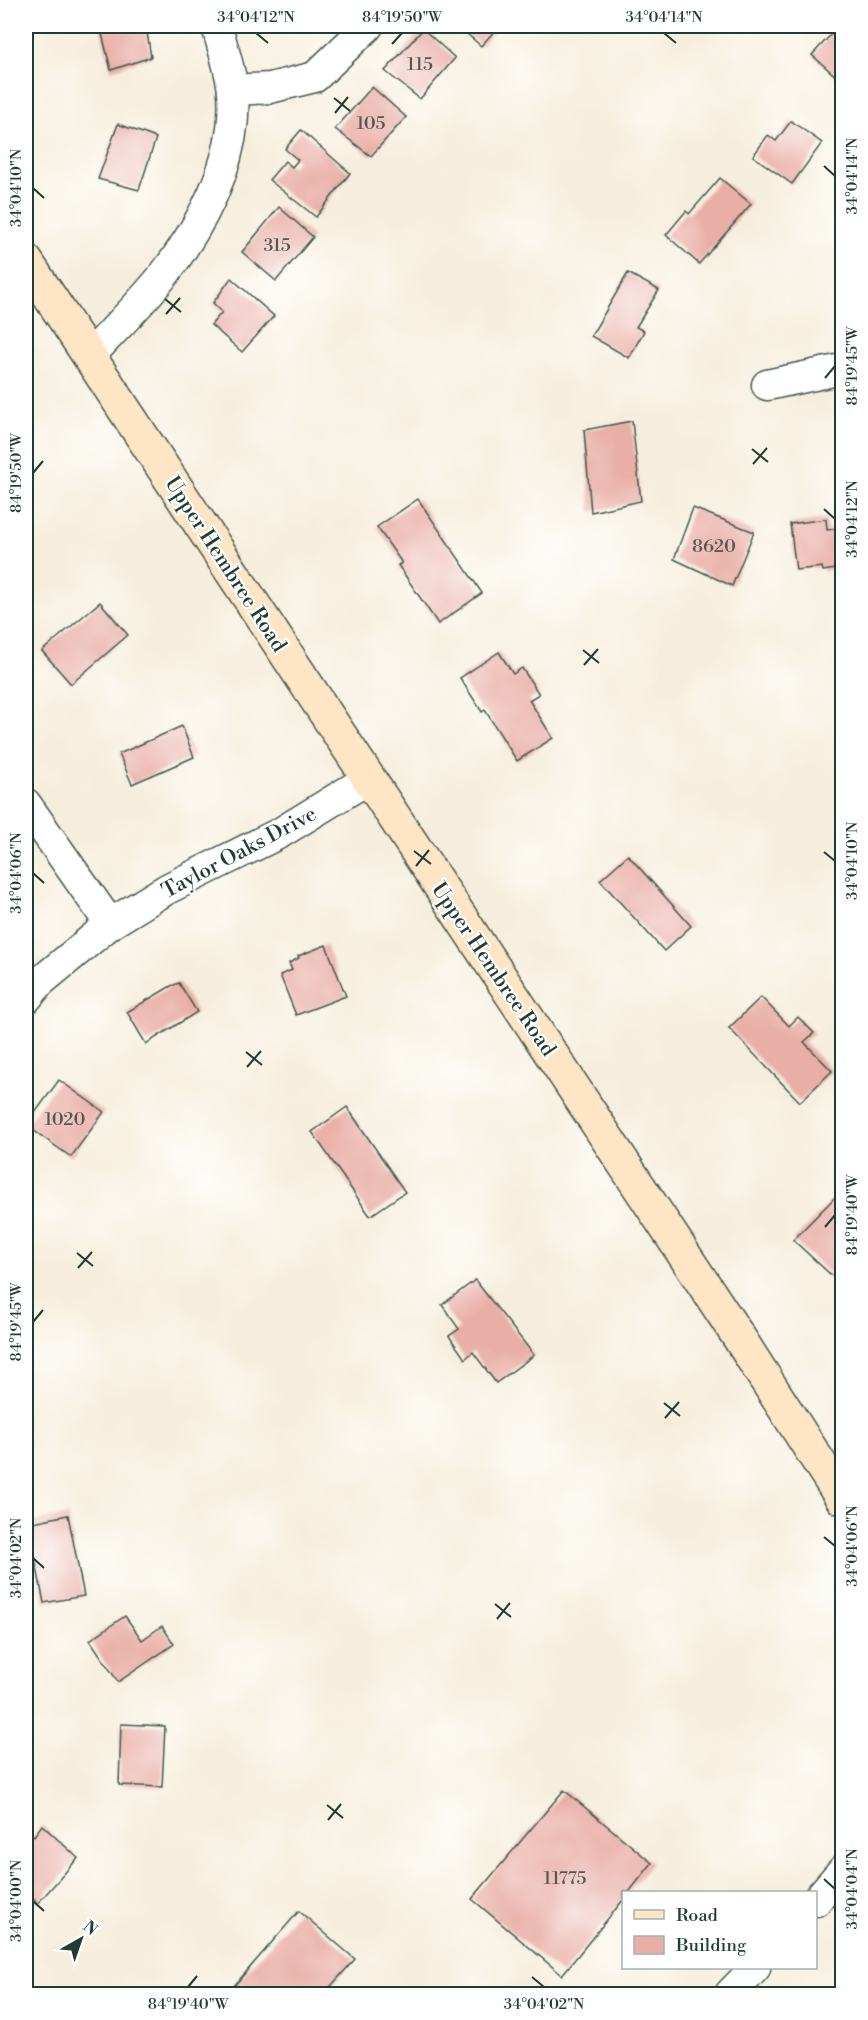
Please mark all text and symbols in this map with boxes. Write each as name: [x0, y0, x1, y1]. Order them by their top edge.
text: 34°04'12"N: [217, 8, 295, 27]
text: 84°19'50"W: [362, 8, 442, 27]
text: 34°04'14"N: [626, 8, 703, 27]
house number: 115: [407, 53, 433, 76]
house number: 105: [356, 112, 386, 135]
text: 34°04'14"N: [843, 138, 862, 215]
text: 34°04'10"N: [7, 149, 26, 227]
house number: 315: [263, 234, 291, 257]
text: 84°19'45"W: [843, 326, 862, 405]
text: 84°19'50"W: [7, 433, 26, 513]
street label: Upper Hembree Road: [159, 472, 292, 657]
text: 34°04'12"N: [843, 480, 862, 558]
house number: 8620: [692, 535, 736, 558]
street label: Taylor Oaks Drive: [158, 801, 321, 905]
text: 34°04'10"N: [843, 822, 862, 900]
text: 34°04'06"N: [7, 832, 26, 914]
street label: Upper Hembree Road: [425, 878, 561, 1062]
house number: 1020: [44, 1108, 86, 1131]
text: 84°19'40"W: [843, 1174, 862, 1255]
text: 84°19'45"W: [7, 1282, 26, 1361]
text: 34°04'06"N: [843, 1505, 862, 1587]
text: 34°04'02"N: [7, 1518, 26, 1598]
text: 34°04'04"N: [843, 1848, 862, 1930]
text: 34°04'00"N: [7, 1860, 26, 1942]
house number: 11775: [544, 1867, 587, 1890]
legend: [622, 1891, 817, 1969]
text: Road: [676, 1904, 719, 1927]
north arrow: [51, 1909, 111, 1969]
text: N: [79, 1917, 102, 1940]
text: Building: [675, 1934, 747, 1957]
text: 84°19'40"W: [148, 1995, 229, 2014]
text: 34°04'02"N: [504, 1995, 584, 2014]

